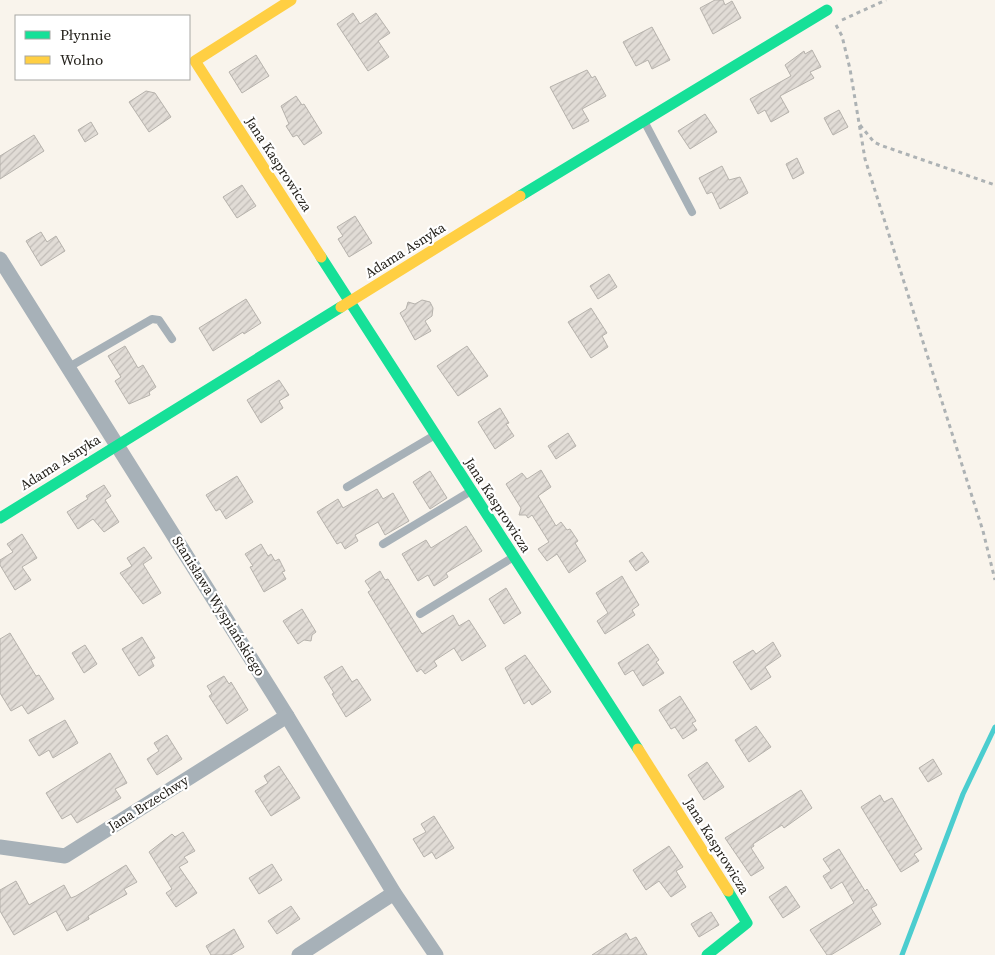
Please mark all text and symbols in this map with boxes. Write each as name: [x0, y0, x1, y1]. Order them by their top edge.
legend: [15, 15, 190, 80]
text: Płynnie: [60, 24, 111, 45]
text: Wolno: [60, 49, 103, 70]
street label: Jana Kasprowicza: [240, 112, 318, 216]
street label: Adama Asnyka: [361, 217, 450, 283]
street label: Adama Asnyka: [16, 429, 105, 495]
street label: Jana Kasprowicza: [459, 453, 537, 557]
street label: Stanisława Wyspiańskiego: [168, 532, 271, 680]
street label: Jana Brzechwy: [103, 770, 193, 836]
street label: Jana Kasprowicza: [679, 793, 755, 899]

